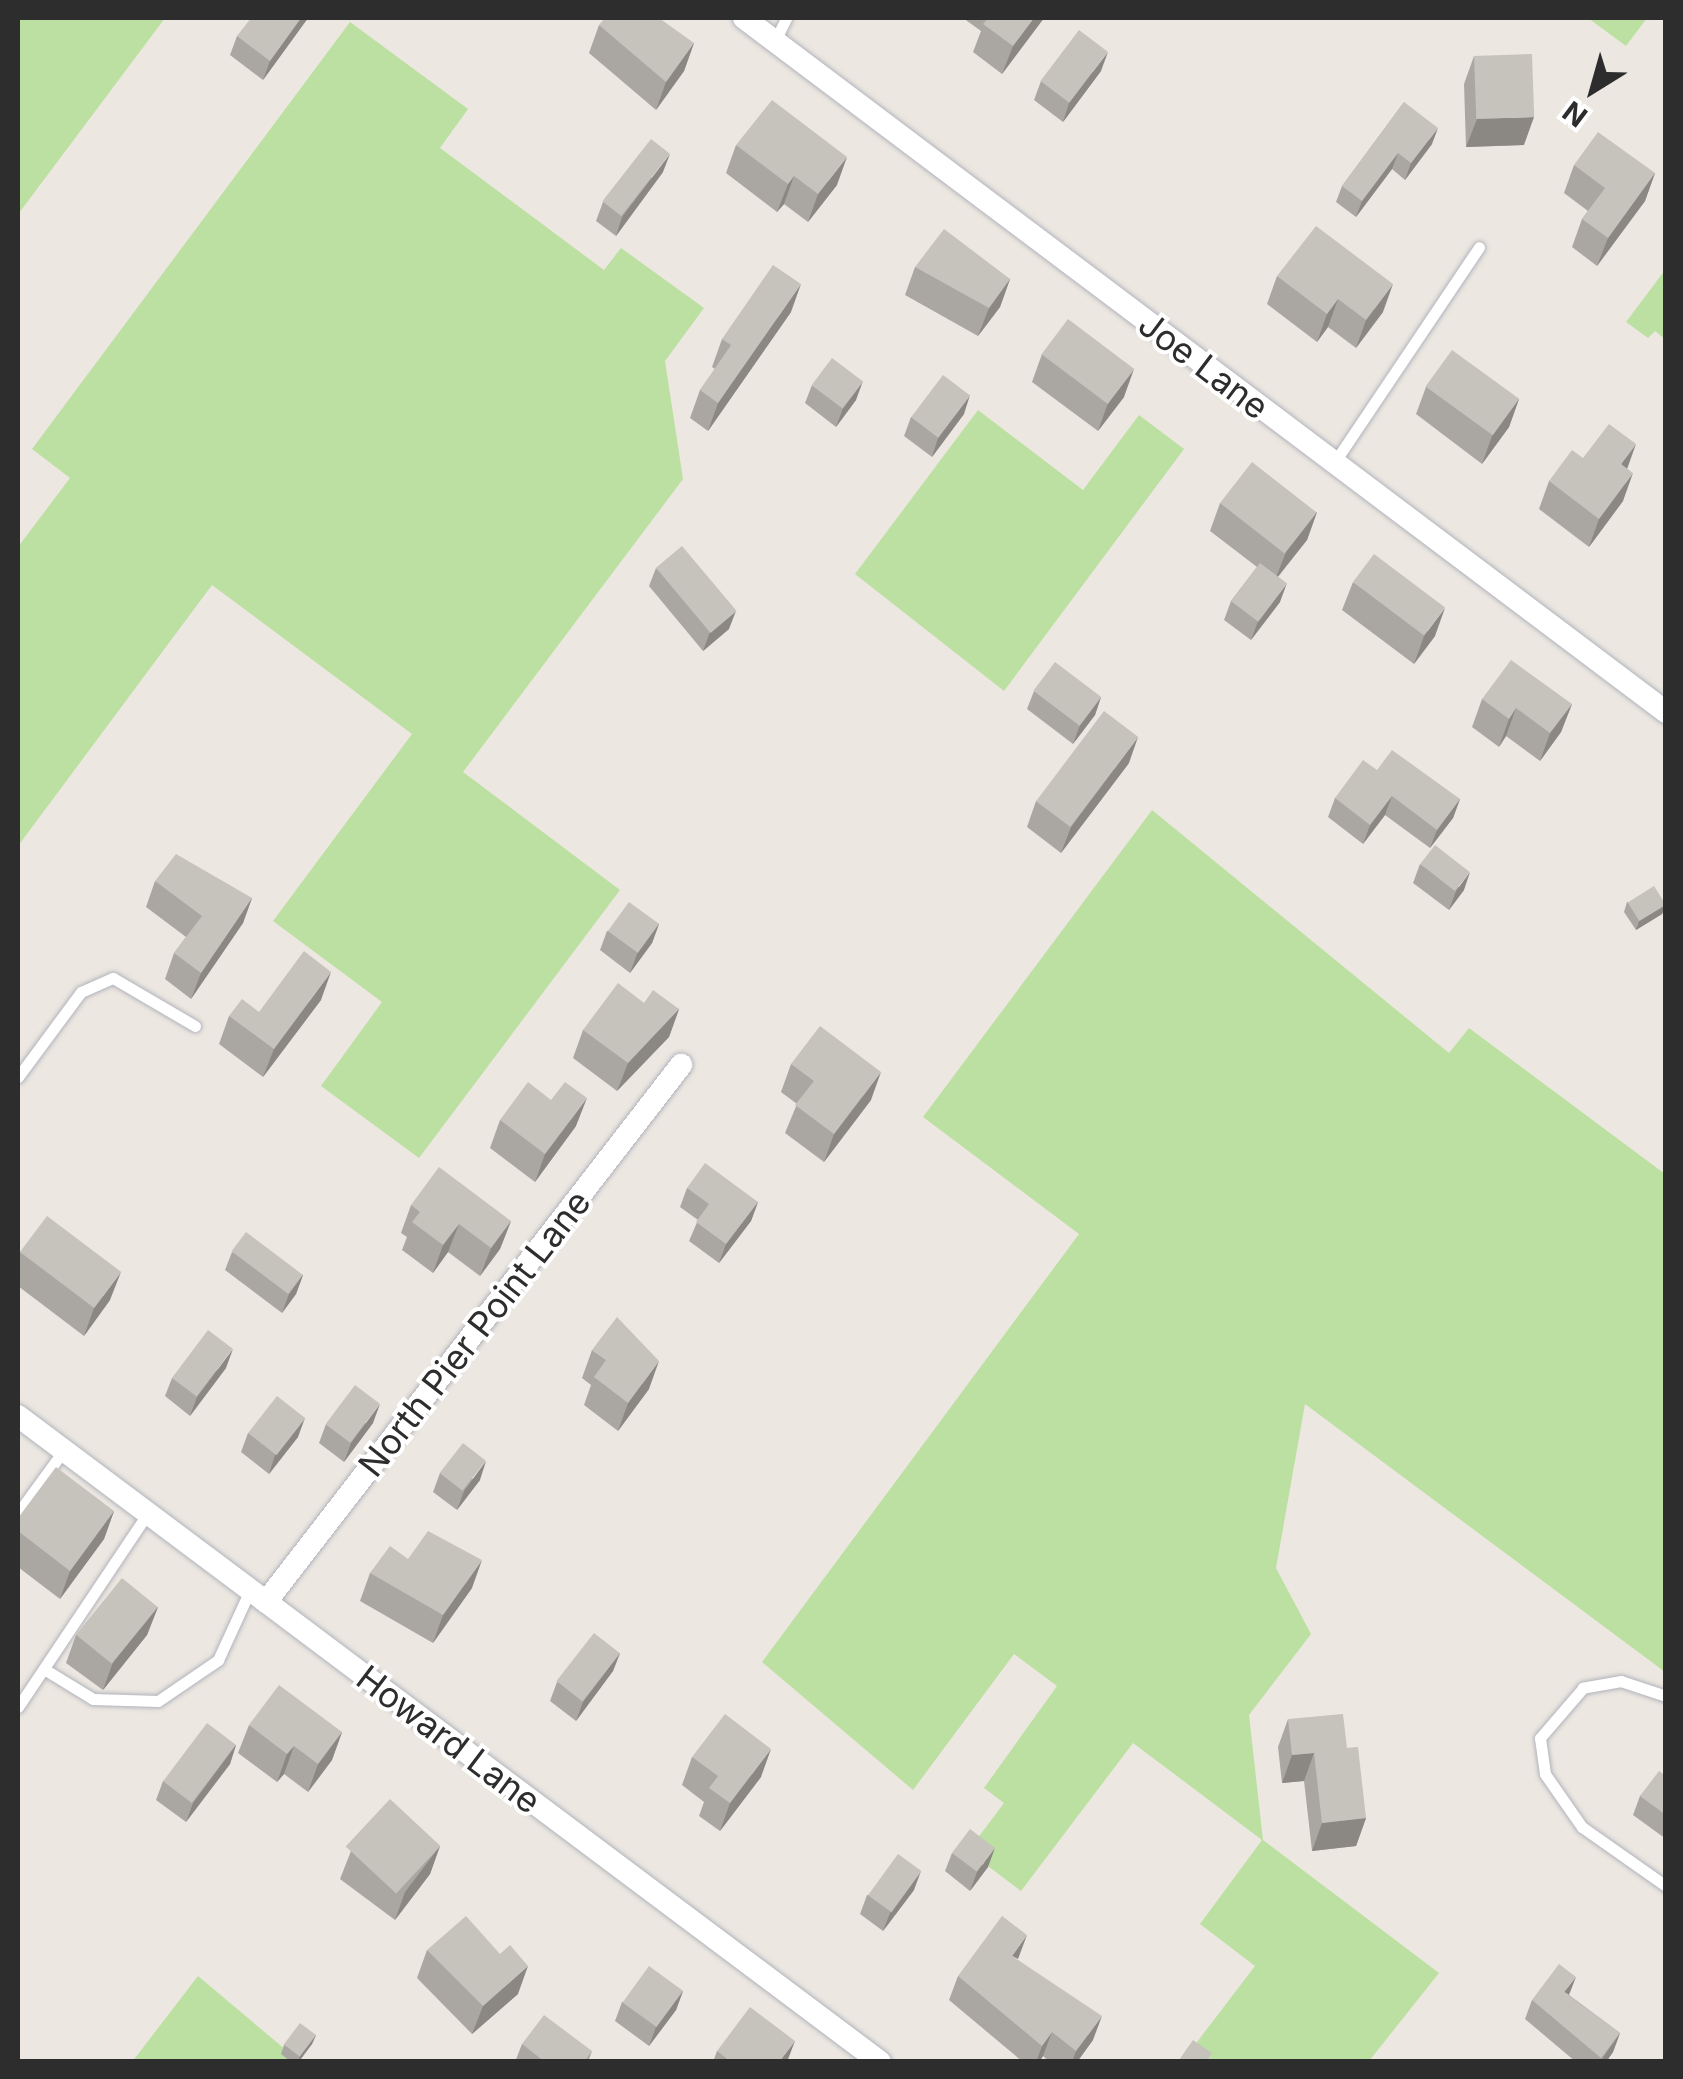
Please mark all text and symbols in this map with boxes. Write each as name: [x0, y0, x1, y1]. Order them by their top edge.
north arrow: [1543, 40, 1643, 140]
text: N: [1556, 94, 1594, 134]
street label: Joe Lane: [1131, 303, 1277, 427]
street label: North Pier Point Lane: [349, 1182, 599, 1484]
street label: Howard Lane: [349, 1656, 549, 1822]

